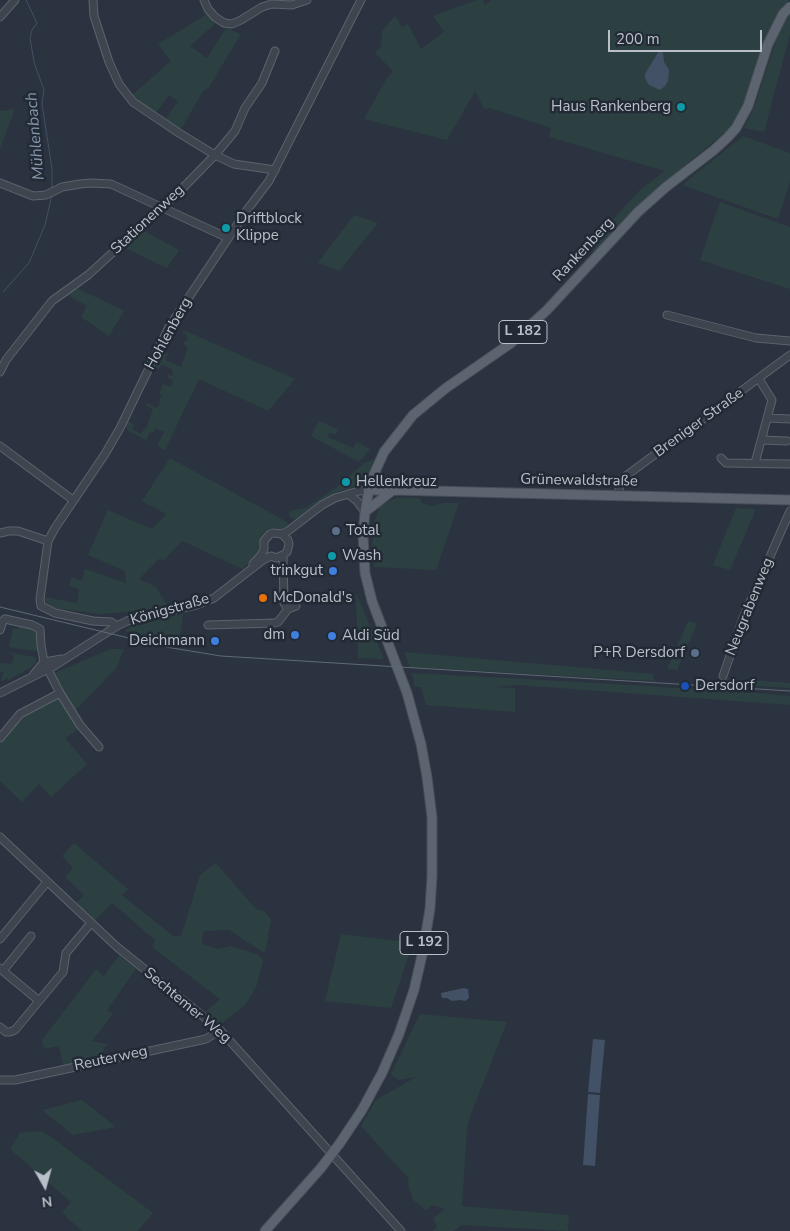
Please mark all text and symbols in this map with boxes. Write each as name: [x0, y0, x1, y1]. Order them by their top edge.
scale bar: [610, 20, 764, 52]
text: 200 m: [616, 29, 660, 49]
water label: Mühlenbach: [23, 91, 49, 181]
place label: Haus Rankenberg: [551, 98, 671, 116]
marker: Haus Rankenberg: [675, 101, 687, 113]
street label: Stationenweg: [108, 181, 188, 259]
place label: Driftblock Klippe: [236, 210, 302, 245]
street label: Rankenberg: [550, 214, 618, 286]
marker: Driftblock Klippe: [220, 222, 232, 234]
street label: Hohlenberg: [142, 295, 196, 373]
road number: L 182: [499, 321, 547, 344]
street label: Breniger Straße: [651, 384, 747, 462]
street label: Grünewaldstraße: [520, 471, 638, 491]
place label: Hellenkreuz: [356, 473, 437, 491]
marker: Hellenkreuz: [340, 476, 352, 488]
place label: Total: [346, 522, 380, 540]
marker: Total: [330, 525, 342, 537]
place label: Wash: [342, 547, 381, 565]
marker: Wash: [326, 550, 338, 562]
street label: Neugrabenweg: [722, 555, 778, 659]
place label: trinkgut: [271, 562, 323, 580]
marker: trinkgut: [327, 565, 339, 577]
place label: McDonald's: [273, 589, 352, 607]
street label: Königstraße: [129, 590, 211, 630]
marker: McDonald's: [257, 592, 269, 604]
place label: dm: [263, 626, 285, 644]
place label: Aldi Süd: [342, 627, 400, 645]
marker: dm: [289, 629, 301, 641]
marker: Aldi Süd: [326, 630, 338, 642]
place label: Deichmann: [129, 632, 205, 650]
marker: Deichmann: [209, 635, 221, 647]
place label: P+R Dersdorf: [593, 644, 685, 662]
marker: P+R Dersdorf: [689, 647, 701, 659]
place label: Dersdorf: [695, 677, 754, 695]
marker: Dersdorf: [679, 680, 691, 692]
road number: L 192: [400, 931, 448, 954]
street label: Sechtemer Weg: [140, 964, 234, 1048]
street label: Reuterweg: [73, 1042, 149, 1076]
north arrow: [20, 1161, 70, 1211]
text: N: [41, 1191, 53, 1211]

